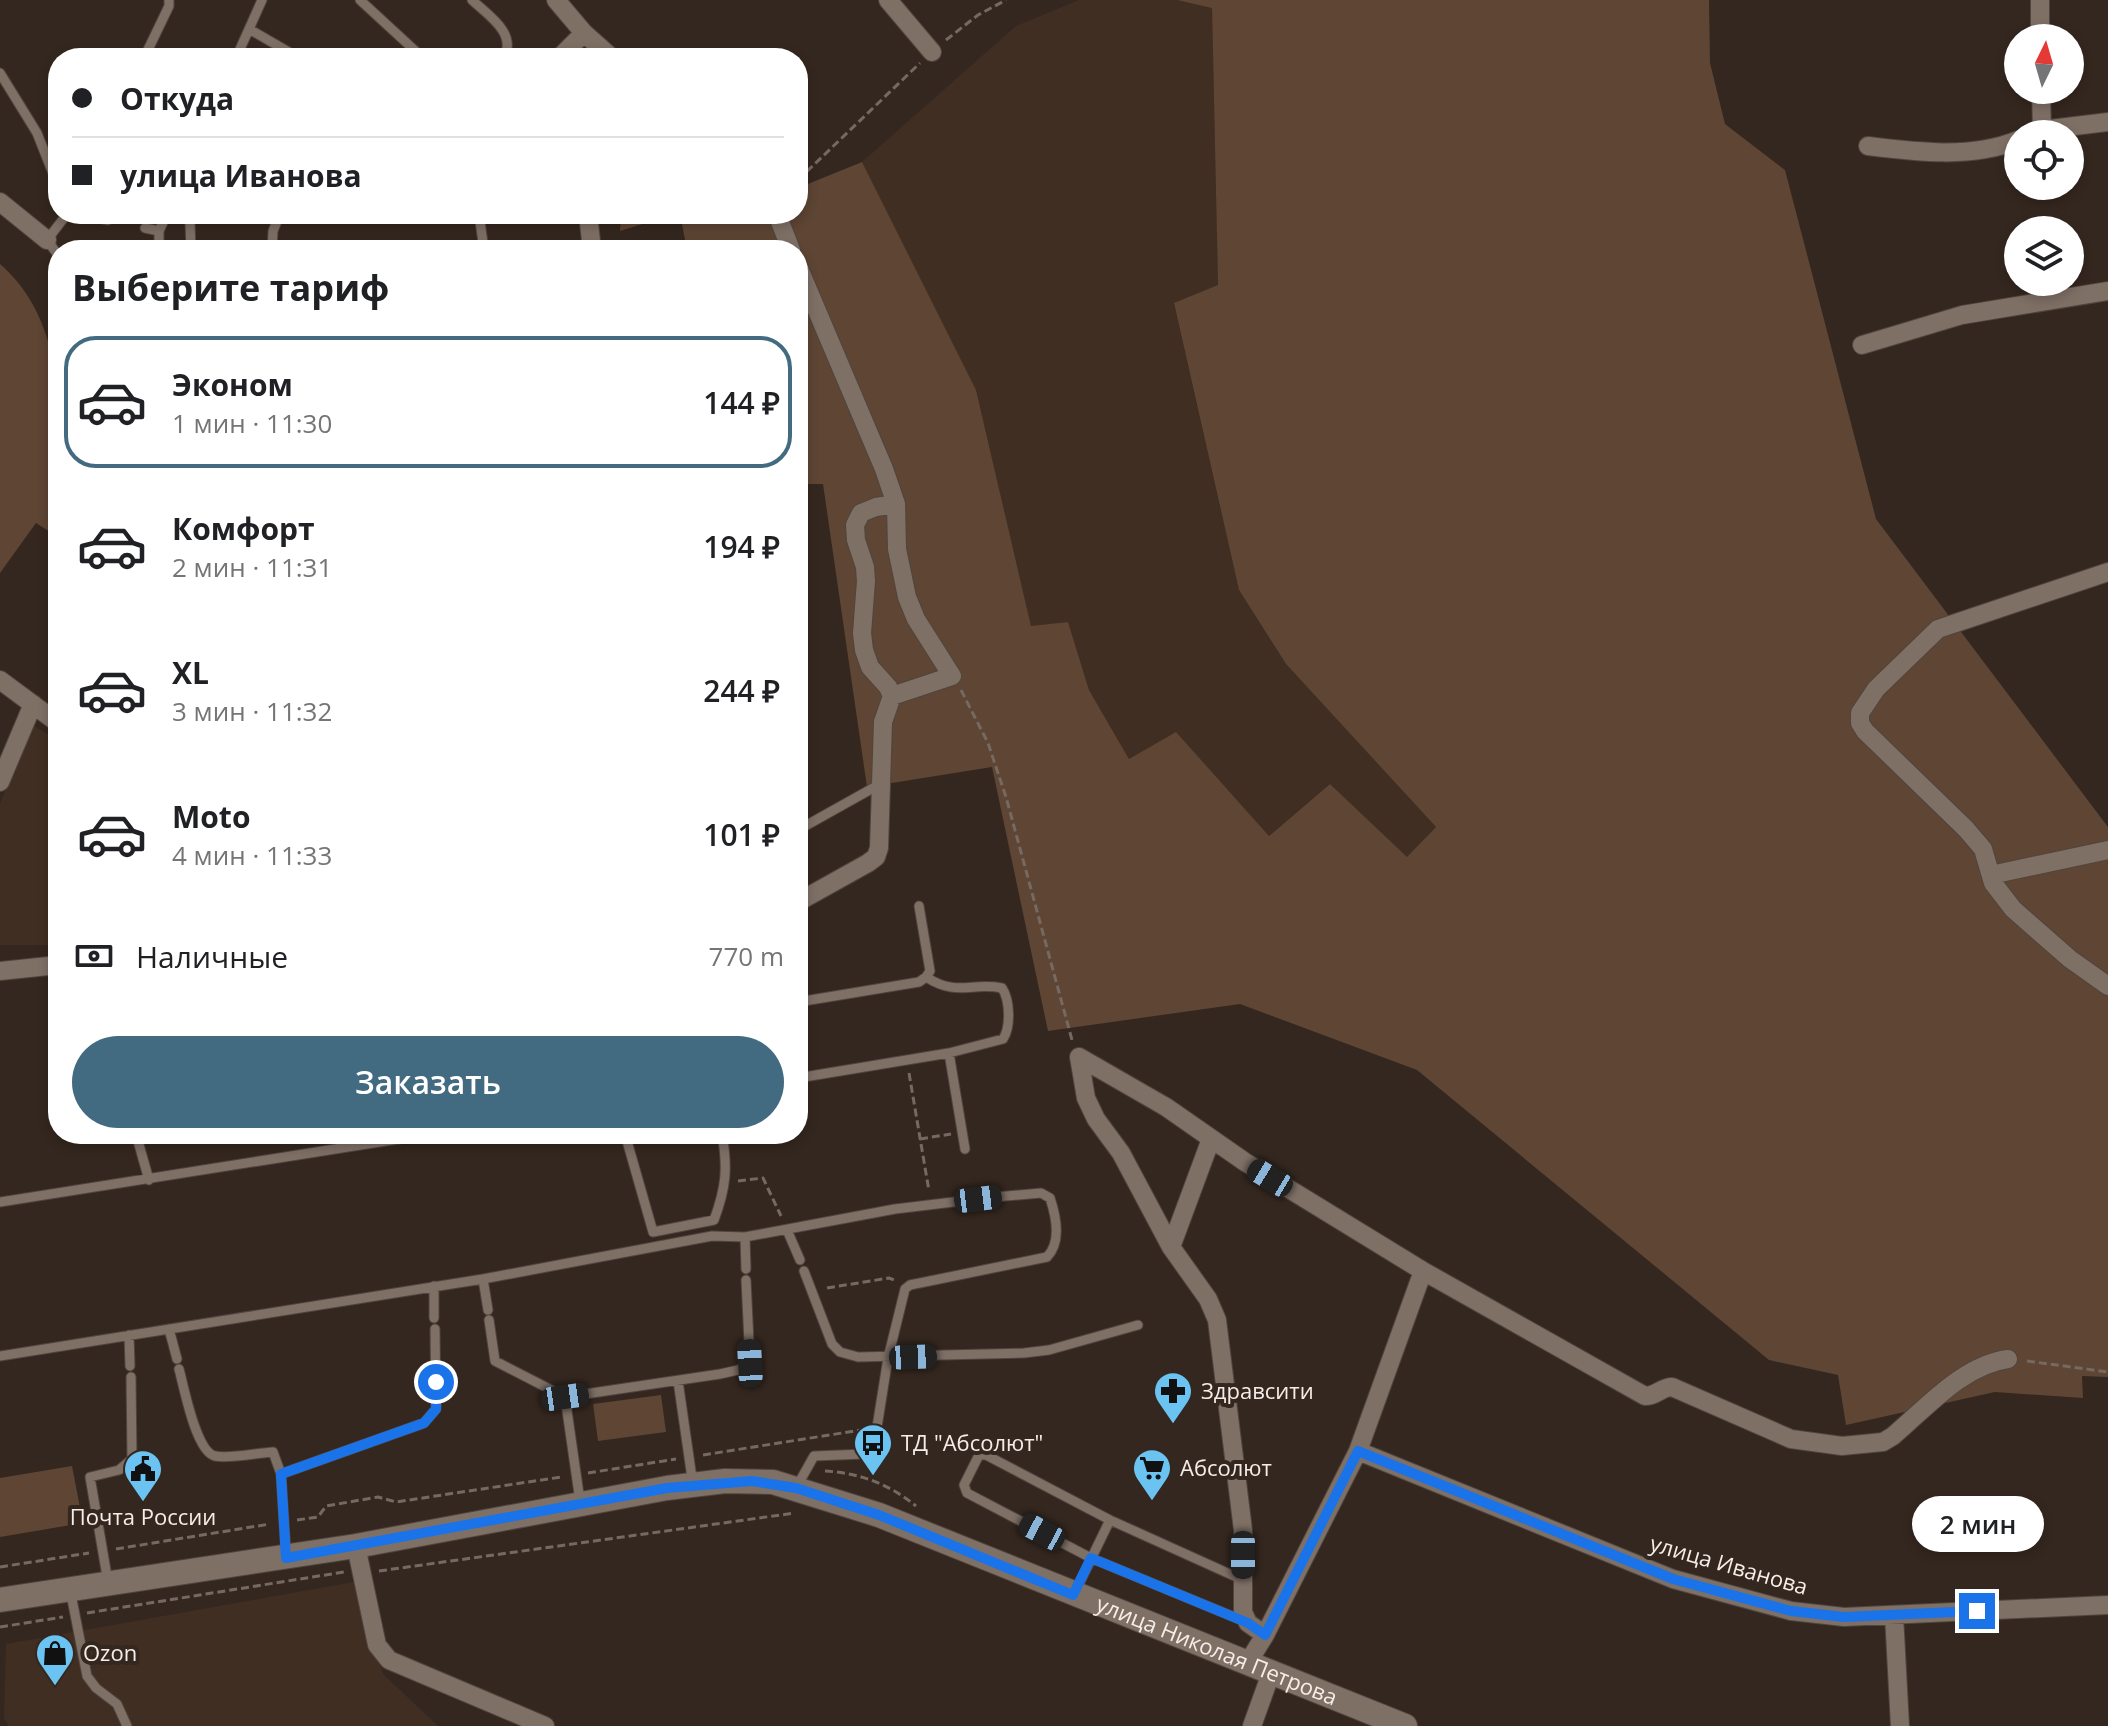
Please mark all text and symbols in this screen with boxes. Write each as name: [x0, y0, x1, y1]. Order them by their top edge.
north arrow: [2004, 24, 2084, 104]
map controls: [2004, 24, 2084, 296]
text: Откуда: [120, 78, 234, 119]
button: locate: [2004, 120, 2084, 200]
text: улица Иванова: [120, 155, 362, 196]
button: layers: [2004, 216, 2084, 296]
text: Выберите тариф: [72, 263, 389, 312]
text: Эконом: [172, 364, 293, 405]
icon: car: [76, 366, 148, 438]
text: 144 ₽: [703, 382, 780, 423]
text: 1 мин · 11:30: [172, 405, 332, 441]
text: Комфорт: [172, 508, 315, 549]
icon: car: [76, 510, 148, 582]
text: 194 ₽: [703, 526, 780, 567]
text: 2 мин · 11:31: [172, 549, 332, 585]
text: XL: [172, 652, 209, 693]
icon: car: [76, 654, 148, 726]
text: 244 ₽: [703, 670, 780, 711]
text: 3 мин · 11:32: [172, 693, 332, 729]
text: Moto: [172, 796, 250, 837]
icon: car: [76, 798, 148, 870]
text: 101 ₽: [703, 814, 780, 855]
text: 4 мин · 11:33: [172, 837, 332, 873]
icon: cash: [72, 934, 116, 978]
text: Наличные: [136, 936, 288, 977]
text: 770 m: [709, 938, 784, 974]
button: Заказать: [72, 1036, 784, 1128]
car: [1243, 1155, 1297, 1201]
car: [953, 1184, 1003, 1214]
car: [737, 1338, 763, 1388]
car: [889, 1344, 937, 1370]
route start: [418, 1364, 454, 1400]
pharmacy icon: Здравсити: [1152, 1370, 1194, 1425]
place label: Здравсити: [1201, 1375, 1314, 1405]
car: [540, 1382, 590, 1412]
bus stop icon: ТД "Абсолют": [852, 1422, 894, 1477]
place label: ТД "Абсолют": [901, 1427, 1043, 1457]
supermarket icon: Абсолют: [1131, 1447, 1173, 1502]
public building icon: Почта России: [122, 1448, 164, 1503]
place label: Абсолют: [1180, 1452, 1272, 1482]
callout: 2 мин: [1911, 1495, 2043, 1551]
place label: Почта России: [70, 1501, 216, 1531]
text: 2 мин: [1940, 1506, 2016, 1542]
car: [1015, 1510, 1069, 1554]
street label: улица Иванова: [1647, 1527, 1812, 1601]
car: [1231, 1531, 1255, 1579]
street label: улица Николая Петрова: [1092, 1588, 1342, 1711]
route end: [1959, 1593, 1995, 1629]
shop icon: Ozon: [34, 1632, 76, 1687]
place label: Ozon: [83, 1637, 137, 1667]

